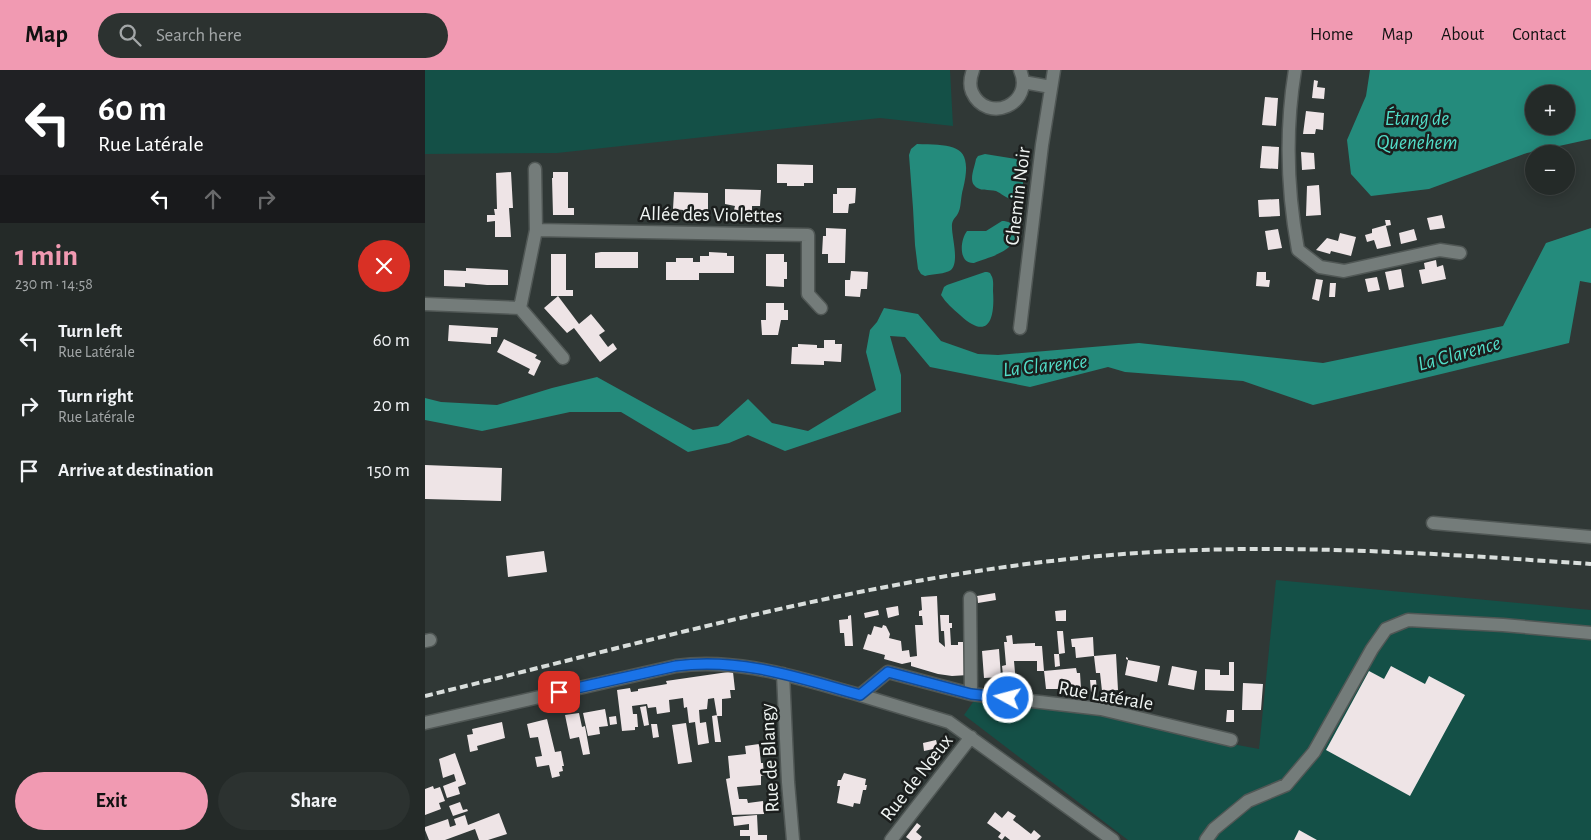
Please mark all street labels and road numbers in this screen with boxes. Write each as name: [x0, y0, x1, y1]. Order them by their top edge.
street label: Chemin Noir: [1002, 145, 1034, 246]
street label: Allée des Violettes: [639, 204, 782, 226]
street label: Rue Latérale: [1057, 678, 1155, 714]
street label: Rue de Blangy: [757, 702, 783, 813]
street label: Rue de Nœux: [877, 730, 957, 825]

